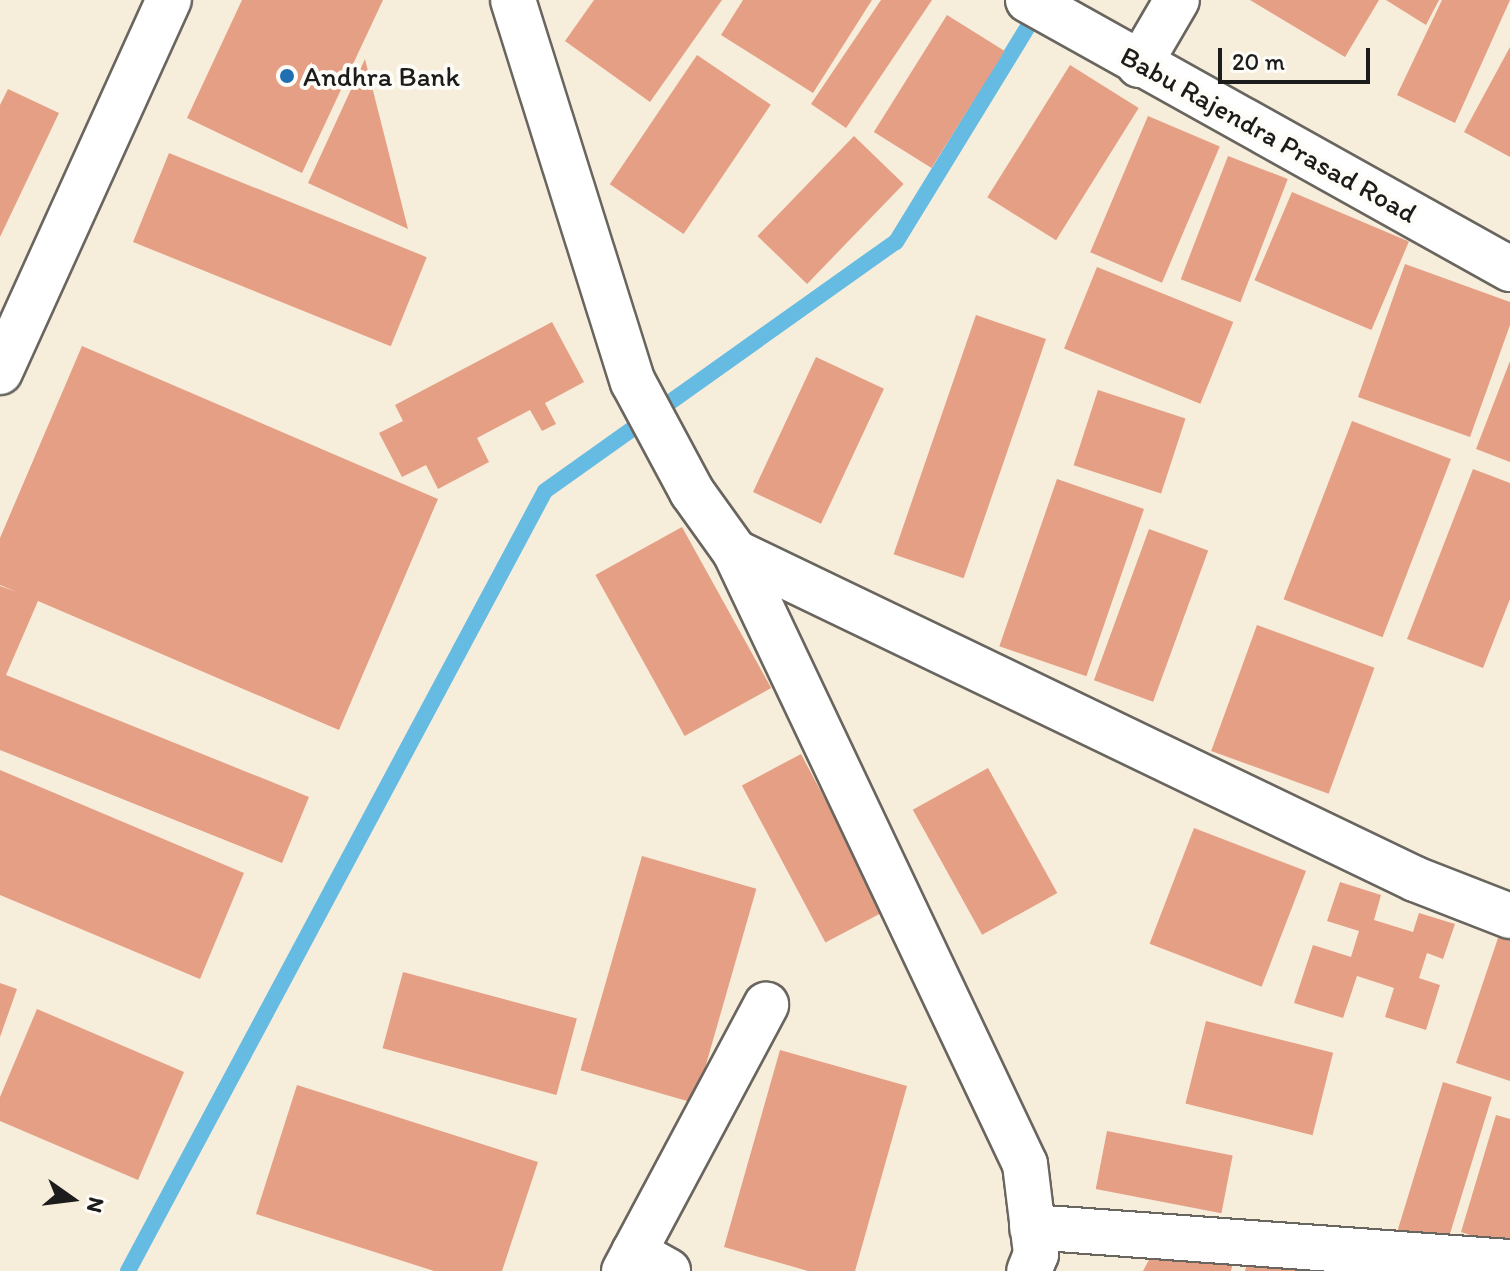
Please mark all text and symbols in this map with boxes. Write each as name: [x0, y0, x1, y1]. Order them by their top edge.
scale bar: [1222, 32, 1374, 82]
street label: Babu Rajendra Prasad Road: [1115, 39, 1423, 229]
text: 20 m: [1232, 47, 1285, 76]
place label: Andhra Bank: [303, 59, 461, 93]
marker: Andhra Bank: [278, 67, 296, 85]
north arrow: [32, 1159, 112, 1239]
text: N: [81, 1194, 111, 1215]

